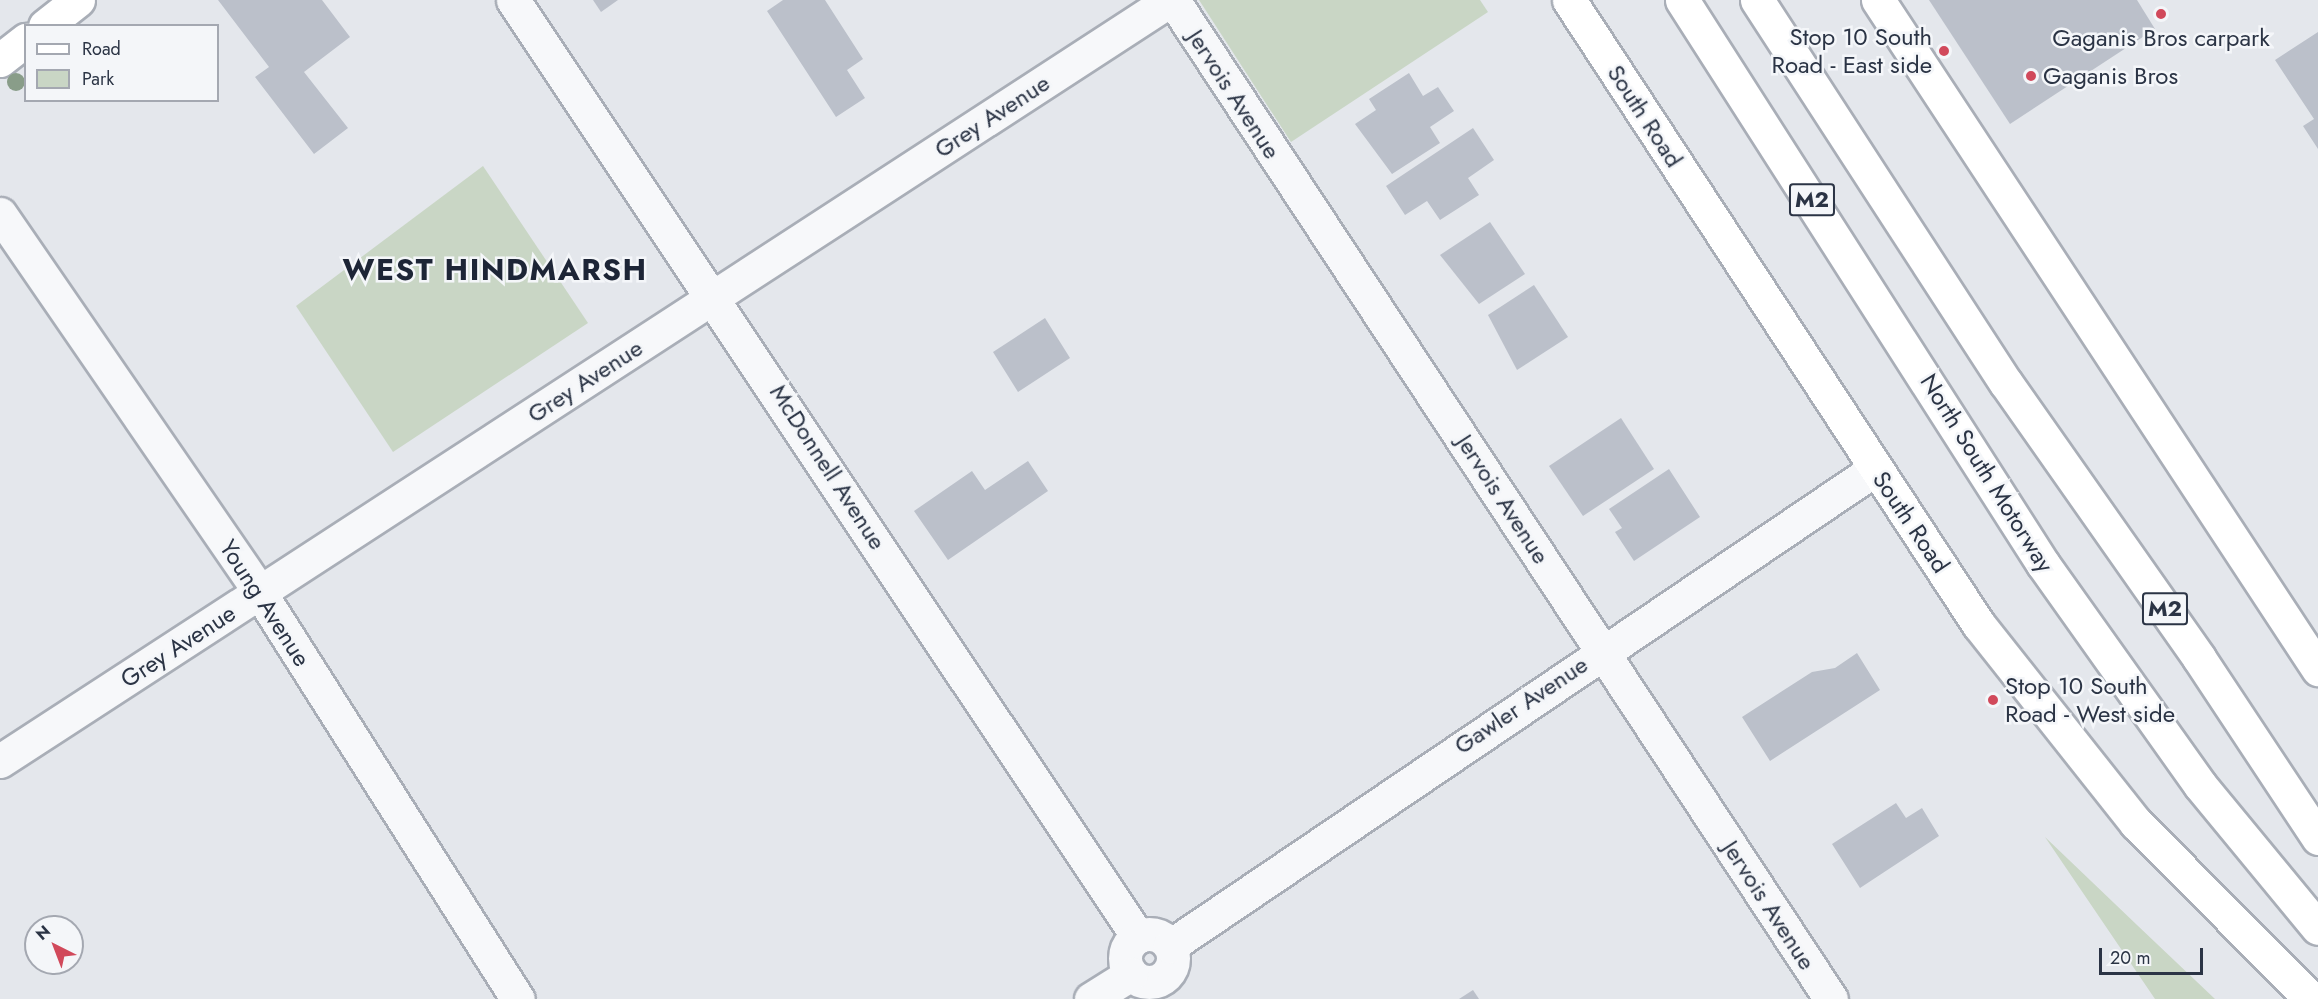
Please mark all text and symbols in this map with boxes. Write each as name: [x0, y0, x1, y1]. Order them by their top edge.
marker: Gaganis Bros carpark: [2154, 7, 2168, 21]
place label: Stop 10 South Road - East side: [1771, 23, 1932, 79]
legend: [24, 24, 219, 102]
street label: Jervois Avenue: [1182, 24, 1286, 164]
place label: Gaganis Bros carpark: [2052, 24, 2270, 52]
text: Road: [82, 36, 121, 62]
marker: Stop 10 South Road - East side: [1937, 44, 1951, 58]
street label: South Road: [1601, 59, 1689, 173]
place label: Gaganis Bros: [2043, 62, 2178, 90]
text: Park: [82, 66, 114, 92]
street label: Grey Avenue: [929, 68, 1055, 164]
marker: Gaganis Bros: [2024, 69, 2038, 83]
road number: M2: [1788, 181, 1836, 219]
district label: WEST HINDMARSH: [342, 252, 648, 288]
street label: Grey Avenue: [522, 333, 648, 429]
street label: North South Motorway: [1914, 368, 2060, 578]
street label: McDonnell Avenue: [764, 379, 892, 555]
street label: Jervois Avenue: [1451, 429, 1555, 569]
street label: South Road: [1867, 466, 1955, 578]
street label: Young Avenue: [213, 534, 317, 672]
road number: M2: [2141, 590, 2189, 628]
street label: Grey Avenue: [115, 598, 241, 694]
street label: Gawler Avenue: [1449, 650, 1593, 760]
place label: Stop 10 South Road - West side: [2005, 672, 2175, 728]
marker: Stop 10 South Road - West side: [1986, 693, 2000, 707]
street label: Jervois Avenue: [1717, 835, 1821, 975]
north arrow: [24, 915, 84, 975]
text: N: [31, 920, 55, 946]
scale bar: [2102, 936, 2206, 974]
text: 20 m: [2110, 945, 2150, 971]

